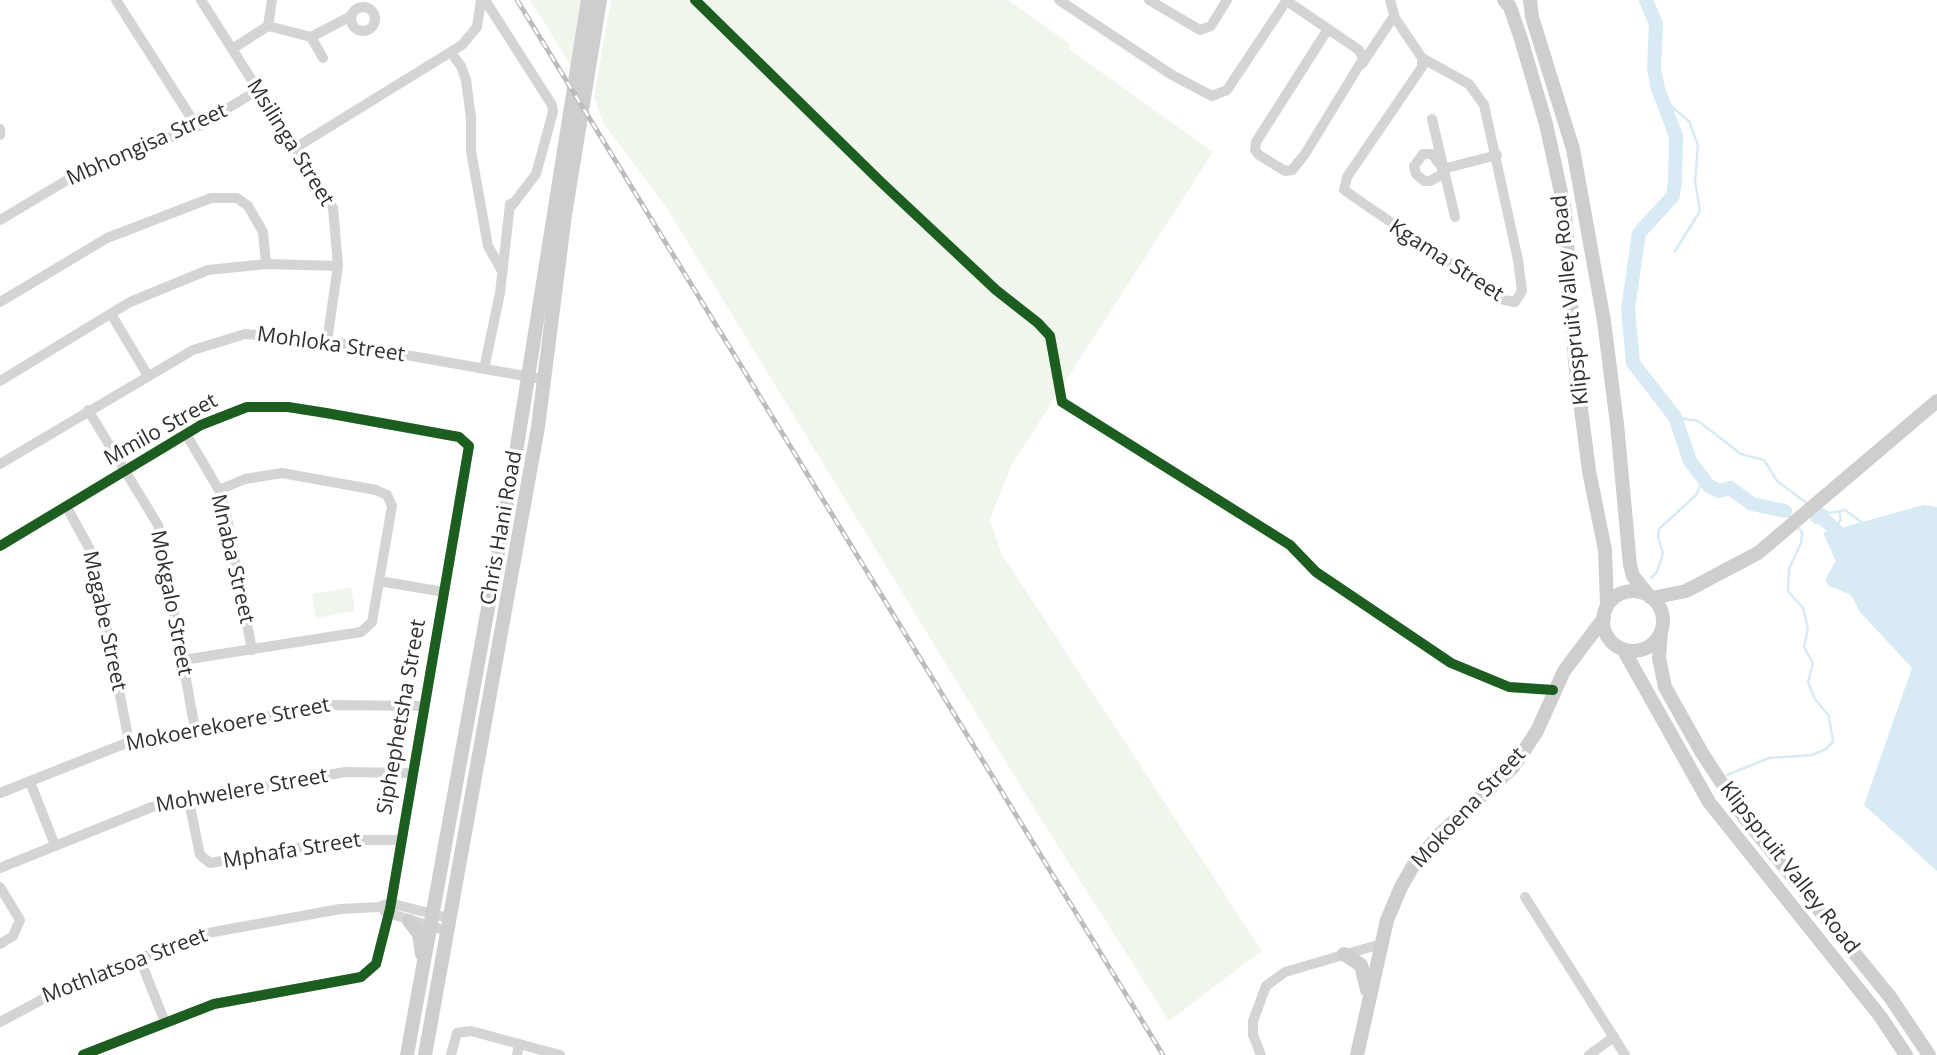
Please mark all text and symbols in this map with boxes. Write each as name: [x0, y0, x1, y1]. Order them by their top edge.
street label: Msilinga Street: [241, 75, 339, 211]
street label: Mbhongisa Street: [63, 98, 231, 192]
street label: Klipspruit Valley Road: [1547, 193, 1595, 407]
street label: Kgama Street: [1384, 215, 1508, 307]
street label: Mohloka Street: [255, 322, 407, 368]
street label: Mmilo Street: [100, 389, 222, 471]
street label: Chris Hani Road: [476, 449, 528, 607]
street label: Mnaba Street: [205, 492, 259, 626]
street label: Mokgalo Street: [145, 528, 197, 678]
street label: Magabe Street: [77, 549, 131, 693]
street label: Siphephetsha Street: [372, 617, 432, 817]
street label: Mokoerekoere Street: [124, 693, 332, 757]
street label: Mokoena Street: [1407, 742, 1531, 874]
street label: Mohwelere Street: [154, 763, 330, 819]
street label: Klipspruit Valley Road: [1714, 777, 1864, 959]
street label: Mphafa Street: [221, 828, 363, 874]
street label: Mothlatsoa Street: [39, 923, 211, 1009]

